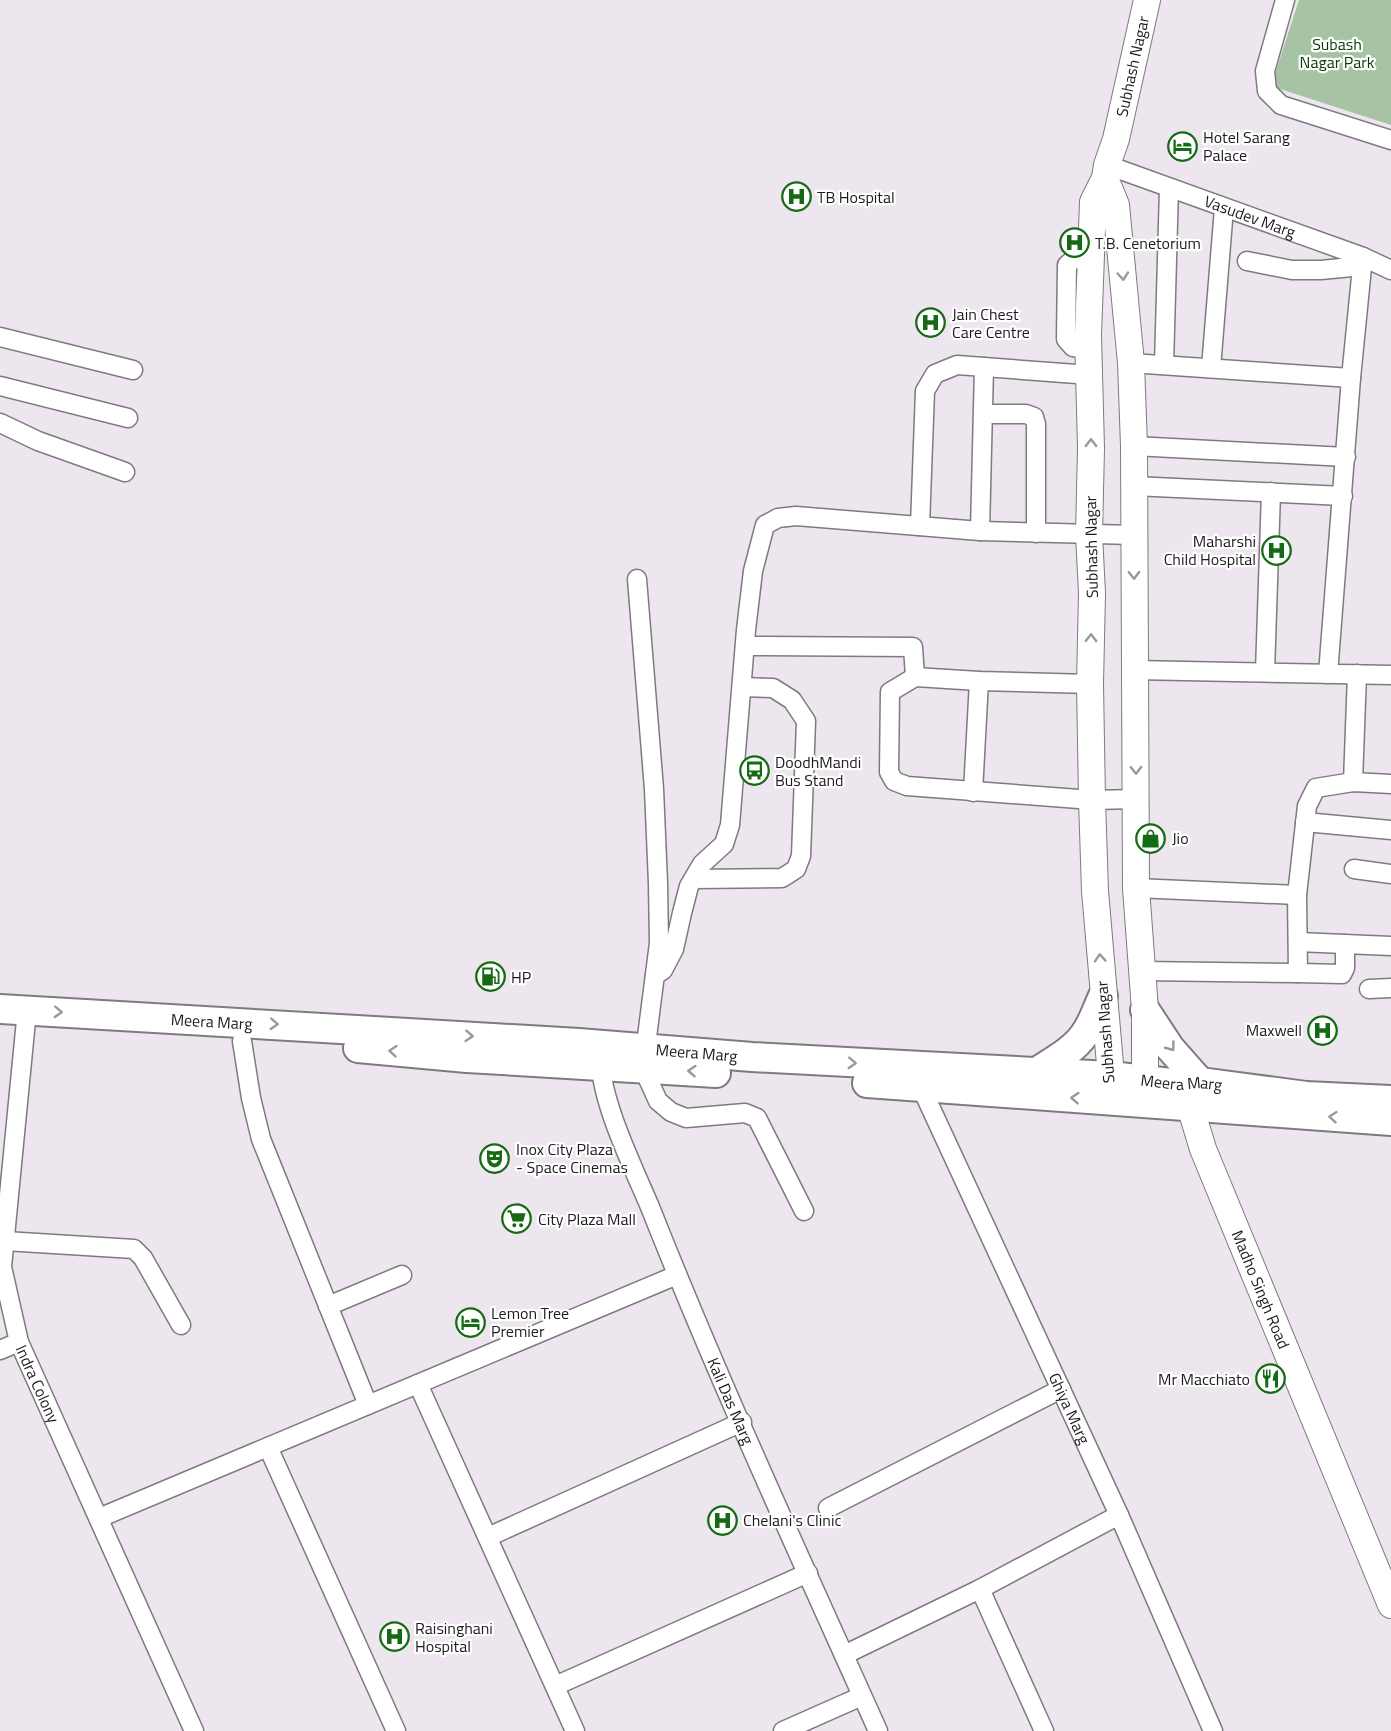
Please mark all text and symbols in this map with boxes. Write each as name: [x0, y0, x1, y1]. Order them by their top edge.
street label: Subhash Nagar: [1109, 13, 1155, 119]
park label: Subash Nagar Park: [1300, 32, 1375, 74]
place label: Hotel Sarang Palace: [1203, 125, 1290, 167]
hotel icon: Hotel Sarang Palace: [1166, 130, 1198, 162]
hospital icon: TB Hospital: [780, 181, 812, 213]
place label: TB Hospital: [817, 185, 895, 209]
street label: Vasudev Marg: [1201, 189, 1299, 244]
hospital icon: T.B. Cenetorium: [1058, 227, 1090, 259]
place label: T.B. Cenetorium: [1095, 231, 1201, 255]
one-way arrow: [1116, 271, 1129, 280]
place label: Jain Chest Care Centre: [952, 302, 1030, 344]
hospital icon: Jain Chest Care Centre: [915, 307, 947, 339]
one-way arrow: [1085, 438, 1097, 447]
street label: Subhash Nagar: [1078, 495, 1104, 598]
place label: Maharshi Child Hospital: [1164, 529, 1256, 571]
hospital icon: Maharshi Child Hospital: [1261, 534, 1293, 566]
one-way arrow: [1128, 571, 1140, 580]
one-way arrow: [1085, 633, 1097, 642]
place label: DoodhMandi Bus Stand: [775, 750, 861, 792]
bus stop icon: DoodhMandi Bus Stand: [738, 755, 770, 787]
one-way arrow: [1130, 766, 1142, 775]
shop icon: Jio: [1135, 822, 1167, 854]
place label: Jio: [1172, 826, 1189, 850]
one-way arrow: [1094, 954, 1107, 963]
fuel station icon: HP: [474, 961, 506, 993]
place label: HP: [511, 965, 531, 989]
street label: Subhash Nagar: [1089, 980, 1121, 1084]
one-way arrow: [54, 1006, 63, 1019]
street label: Meera Marg: [170, 1007, 253, 1036]
hospital icon: Maxwell: [1307, 1014, 1339, 1046]
one-way arrow: [270, 1017, 279, 1030]
place label: Maxwell: [1246, 1018, 1302, 1042]
one-way arrow: [464, 1029, 473, 1042]
street label: Meera Marg: [655, 1037, 738, 1068]
one-way arrow: [1163, 1041, 1174, 1052]
one-way arrow: [388, 1045, 398, 1058]
one-way arrow: [847, 1056, 856, 1069]
one-way arrow: [688, 1065, 697, 1078]
street label: Meera Marg: [1139, 1068, 1224, 1097]
one-way arrow: [1071, 1092, 1080, 1105]
one-way arrow: [1328, 1111, 1337, 1124]
place label: Inox City Plaza - Space Cinemas: [516, 1137, 628, 1179]
theatre icon: Inox City Plaza - Space Cinemas: [479, 1142, 511, 1174]
supermarket icon: City Plaza Mall: [501, 1203, 533, 1235]
place label: City Plaza Mall: [538, 1207, 636, 1231]
street label: Madho Singh Road: [1226, 1226, 1296, 1352]
place label: Lemon Tree Premier: [491, 1301, 569, 1343]
hotel icon: Lemon Tree Premier: [454, 1306, 486, 1338]
street label: Indra Colony: [10, 1341, 66, 1427]
street label: Kali Das Marg: [701, 1354, 760, 1448]
restaurant icon: Mr Macchiato: [1255, 1363, 1287, 1395]
place label: Mr Macchiato: [1158, 1367, 1250, 1391]
street label: Ghiya Marg: [1043, 1369, 1097, 1448]
hospital icon: Chelani's Clinic: [706, 1504, 738, 1536]
place label: Chelani's Clinic: [743, 1508, 841, 1532]
place label: Raisinghani Hospital: [415, 1616, 493, 1658]
hospital icon: Raisinghani Hospital: [378, 1621, 410, 1653]

